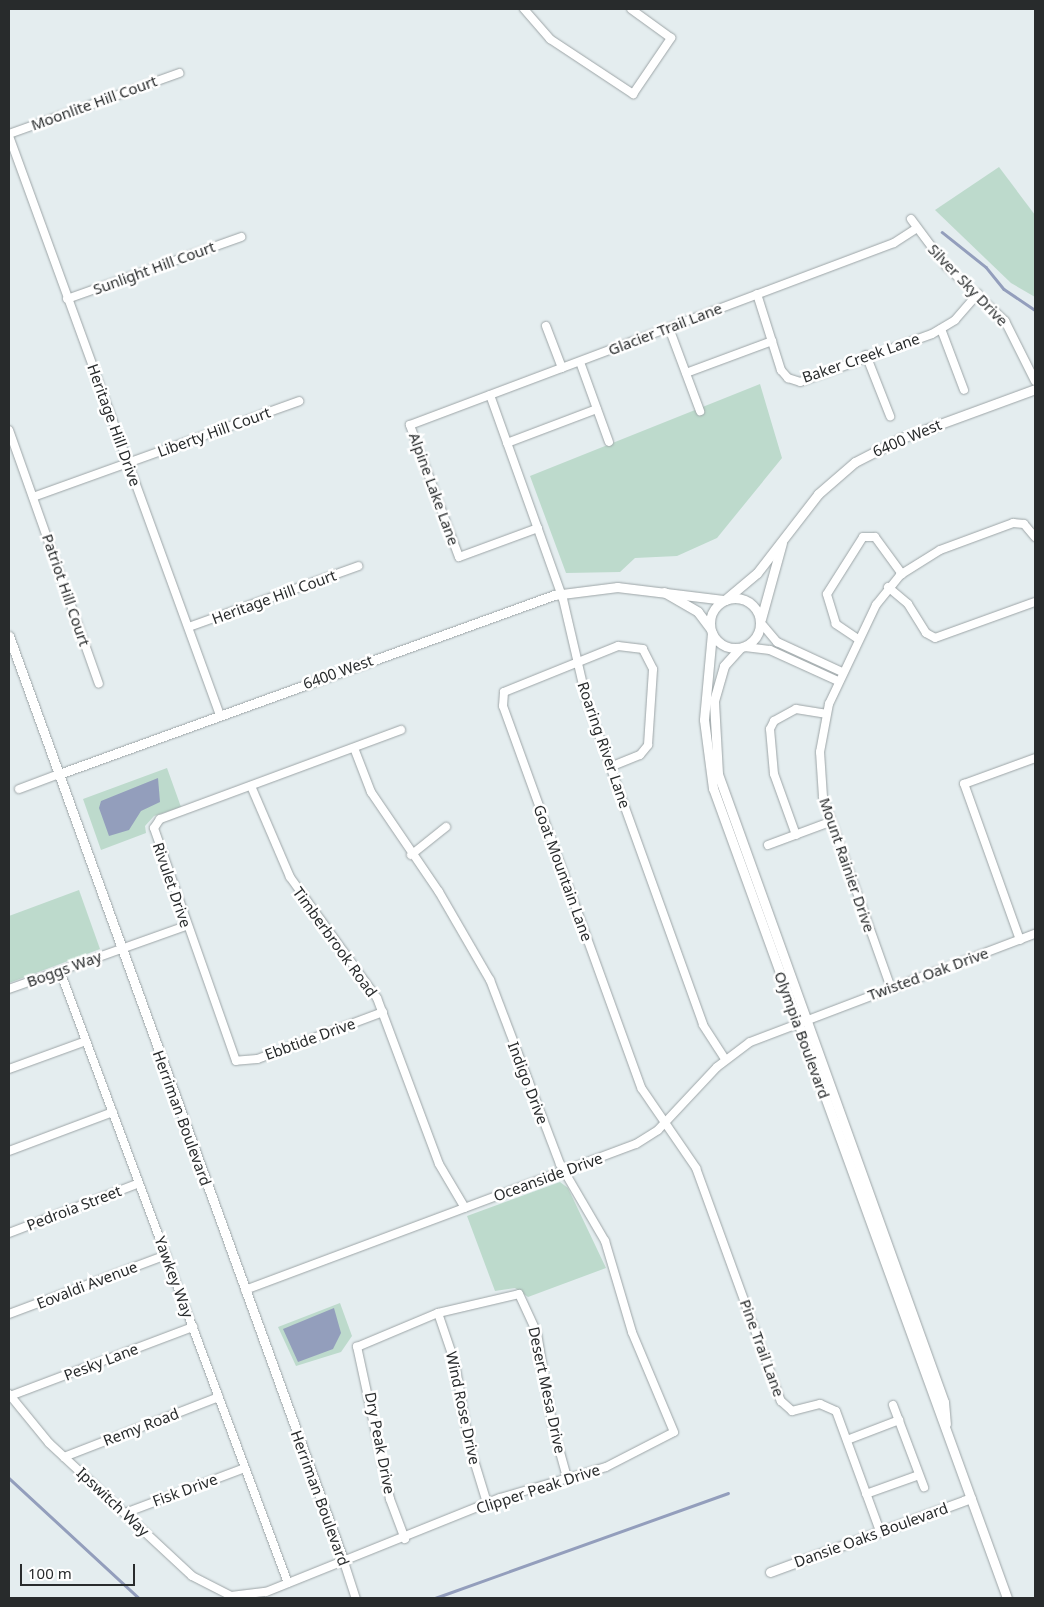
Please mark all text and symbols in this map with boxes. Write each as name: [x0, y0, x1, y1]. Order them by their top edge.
street label: Moonlite Hill Court: [29, 72, 159, 134]
street label: Sunlight Hill Court: [91, 238, 217, 298]
street label: Silver Sky Drive: [924, 240, 1012, 330]
street label: Glacier Trail Lane: [606, 299, 724, 359]
street label: Baker Creek Lane: [800, 329, 922, 387]
street label: Heritage Hill Drive: [84, 361, 144, 489]
street label: Liberty Hill Court: [155, 403, 273, 461]
street label: 6400 West: [870, 415, 944, 461]
street label: Alpine Lake Lane: [405, 430, 463, 548]
street label: Patriot Hill Court: [38, 532, 94, 648]
street label: Heritage Hill Court: [209, 566, 339, 628]
street label: 6400 West: [301, 651, 375, 693]
street label: Roaring River Lane: [574, 679, 634, 811]
street label: Mount Rainier Drive: [816, 795, 878, 935]
street label: Goat Mountain Lane: [530, 802, 596, 944]
street label: Rivulet Drive: [149, 840, 195, 930]
street label: Timberbrook Road: [289, 884, 381, 1000]
street label: Twisted Oak Drive: [865, 944, 991, 1004]
street label: Boggs Way: [24, 947, 104, 991]
street label: Olympia Boulevard: [771, 969, 833, 1101]
street label: Ebbtide Drive: [262, 1014, 358, 1064]
street label: Indigo Drive: [504, 1039, 552, 1127]
street label: Herriman Boulevard: [149, 1048, 215, 1188]
street label: Oceanside Drive: [491, 1149, 605, 1205]
street label: Pedroia Street: [24, 1182, 124, 1234]
street label: Yawkey Way: [151, 1234, 197, 1320]
street label: Eovaldi Avenue: [34, 1257, 140, 1313]
street label: Pine Trail Lane: [736, 1297, 788, 1399]
street label: Desert Mesa Drive: [525, 1325, 569, 1455]
street label: Pesky Lane: [61, 1340, 141, 1384]
street label: Wind Rose Drive: [442, 1350, 484, 1466]
street label: Dry Peak Drive: [361, 1390, 399, 1496]
street label: Remy Road: [101, 1404, 181, 1450]
street label: Herriman Boulevard: [287, 1428, 353, 1568]
street label: Clipper Peak Drive: [474, 1460, 602, 1518]
street label: Ipswitch Way: [73, 1464, 153, 1540]
street label: Fisk Drive: [150, 1470, 220, 1510]
street label: Dansie Oaks Boulevard: [792, 1499, 950, 1571]
scale bar: [22, 1554, 138, 1586]
text: 100 m: [28, 1563, 72, 1583]

